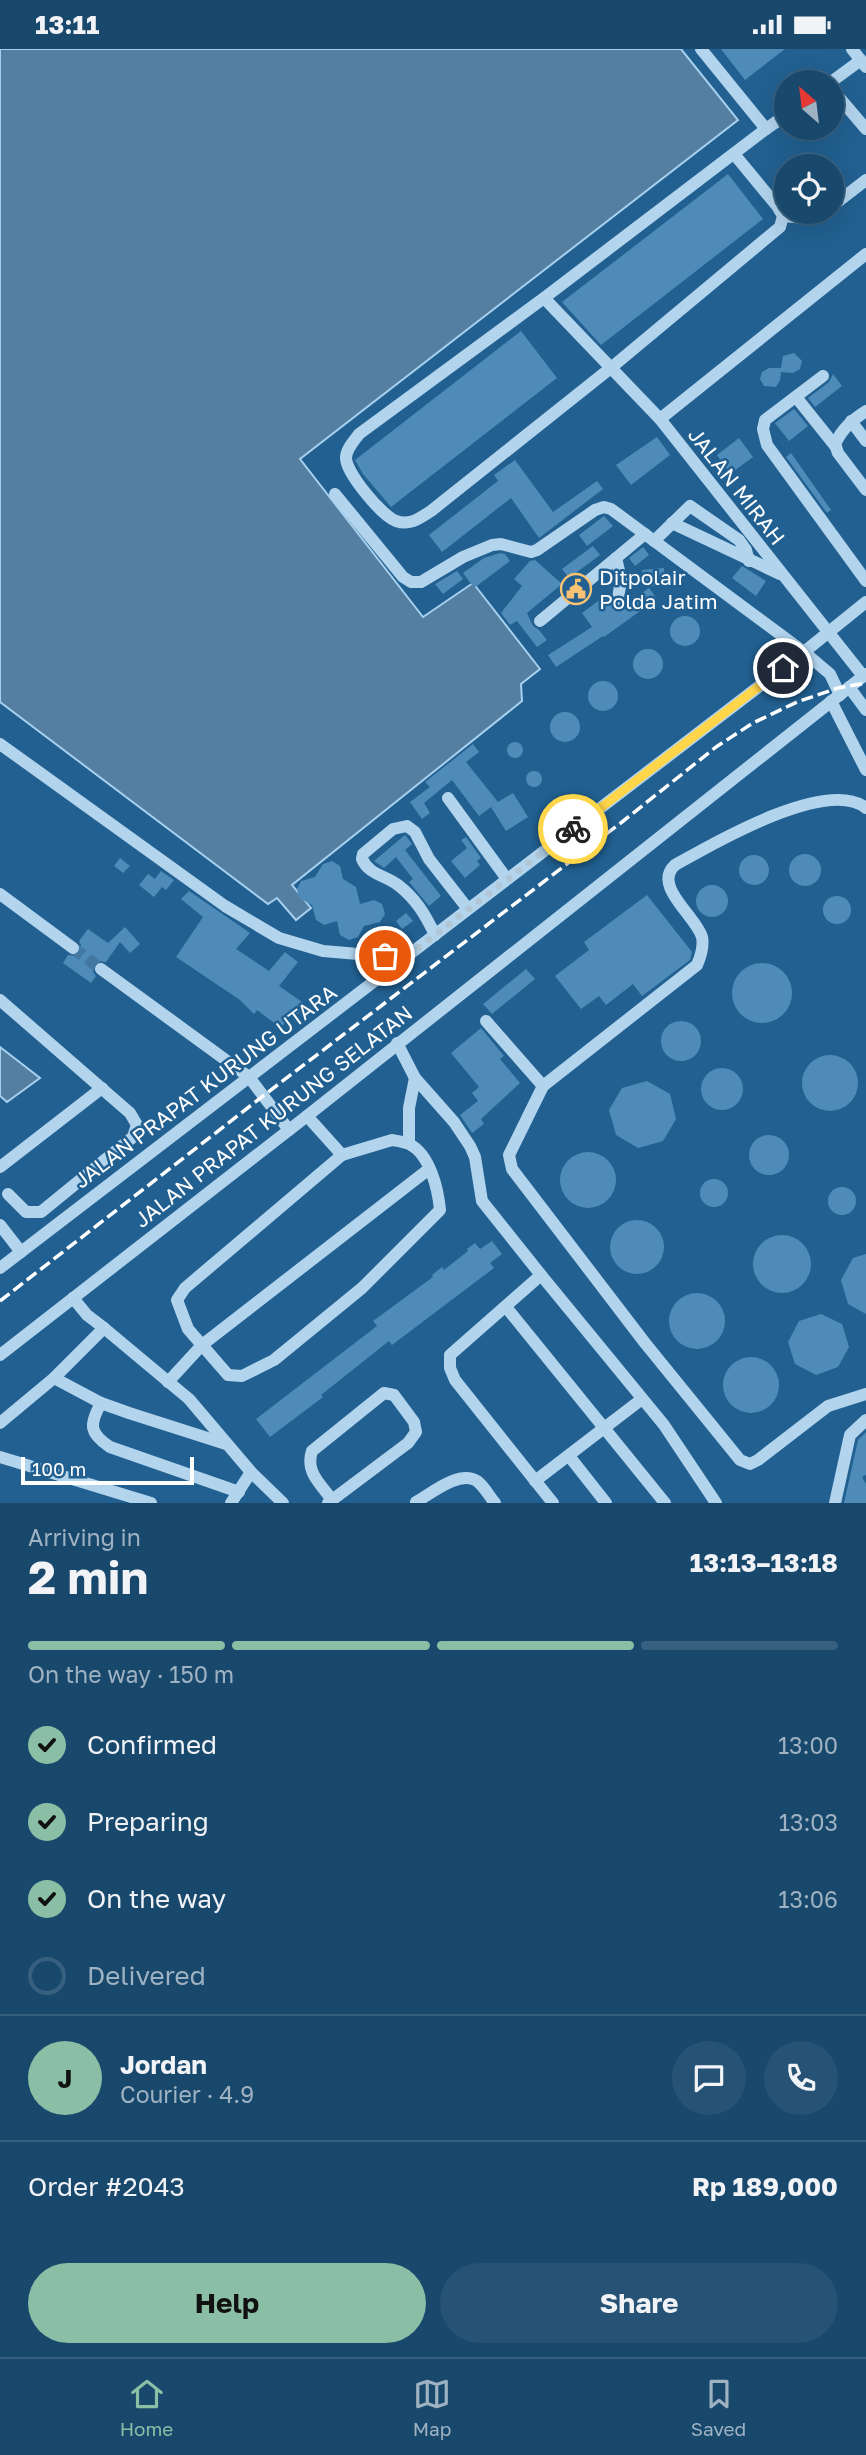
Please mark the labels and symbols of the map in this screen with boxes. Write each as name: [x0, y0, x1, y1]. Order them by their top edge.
north arrow: [774, 70, 844, 140]
street label: JALAN MIRAH: [683, 422, 791, 550]
place label: Ditpolair Polda Jatim: [599, 564, 718, 614]
public building icon: Ditpolair Polda Jatim: [559, 572, 593, 606]
pin: [753, 638, 813, 698]
courier: [538, 794, 608, 864]
pin: [355, 926, 415, 986]
street label: JALAN PRAPAT KURUNG UTARA: [69, 979, 341, 1193]
street label: JALAN PRAPAT KURUNG SELATAN: [129, 999, 417, 1233]
scale bar: [21, 1454, 194, 1486]

